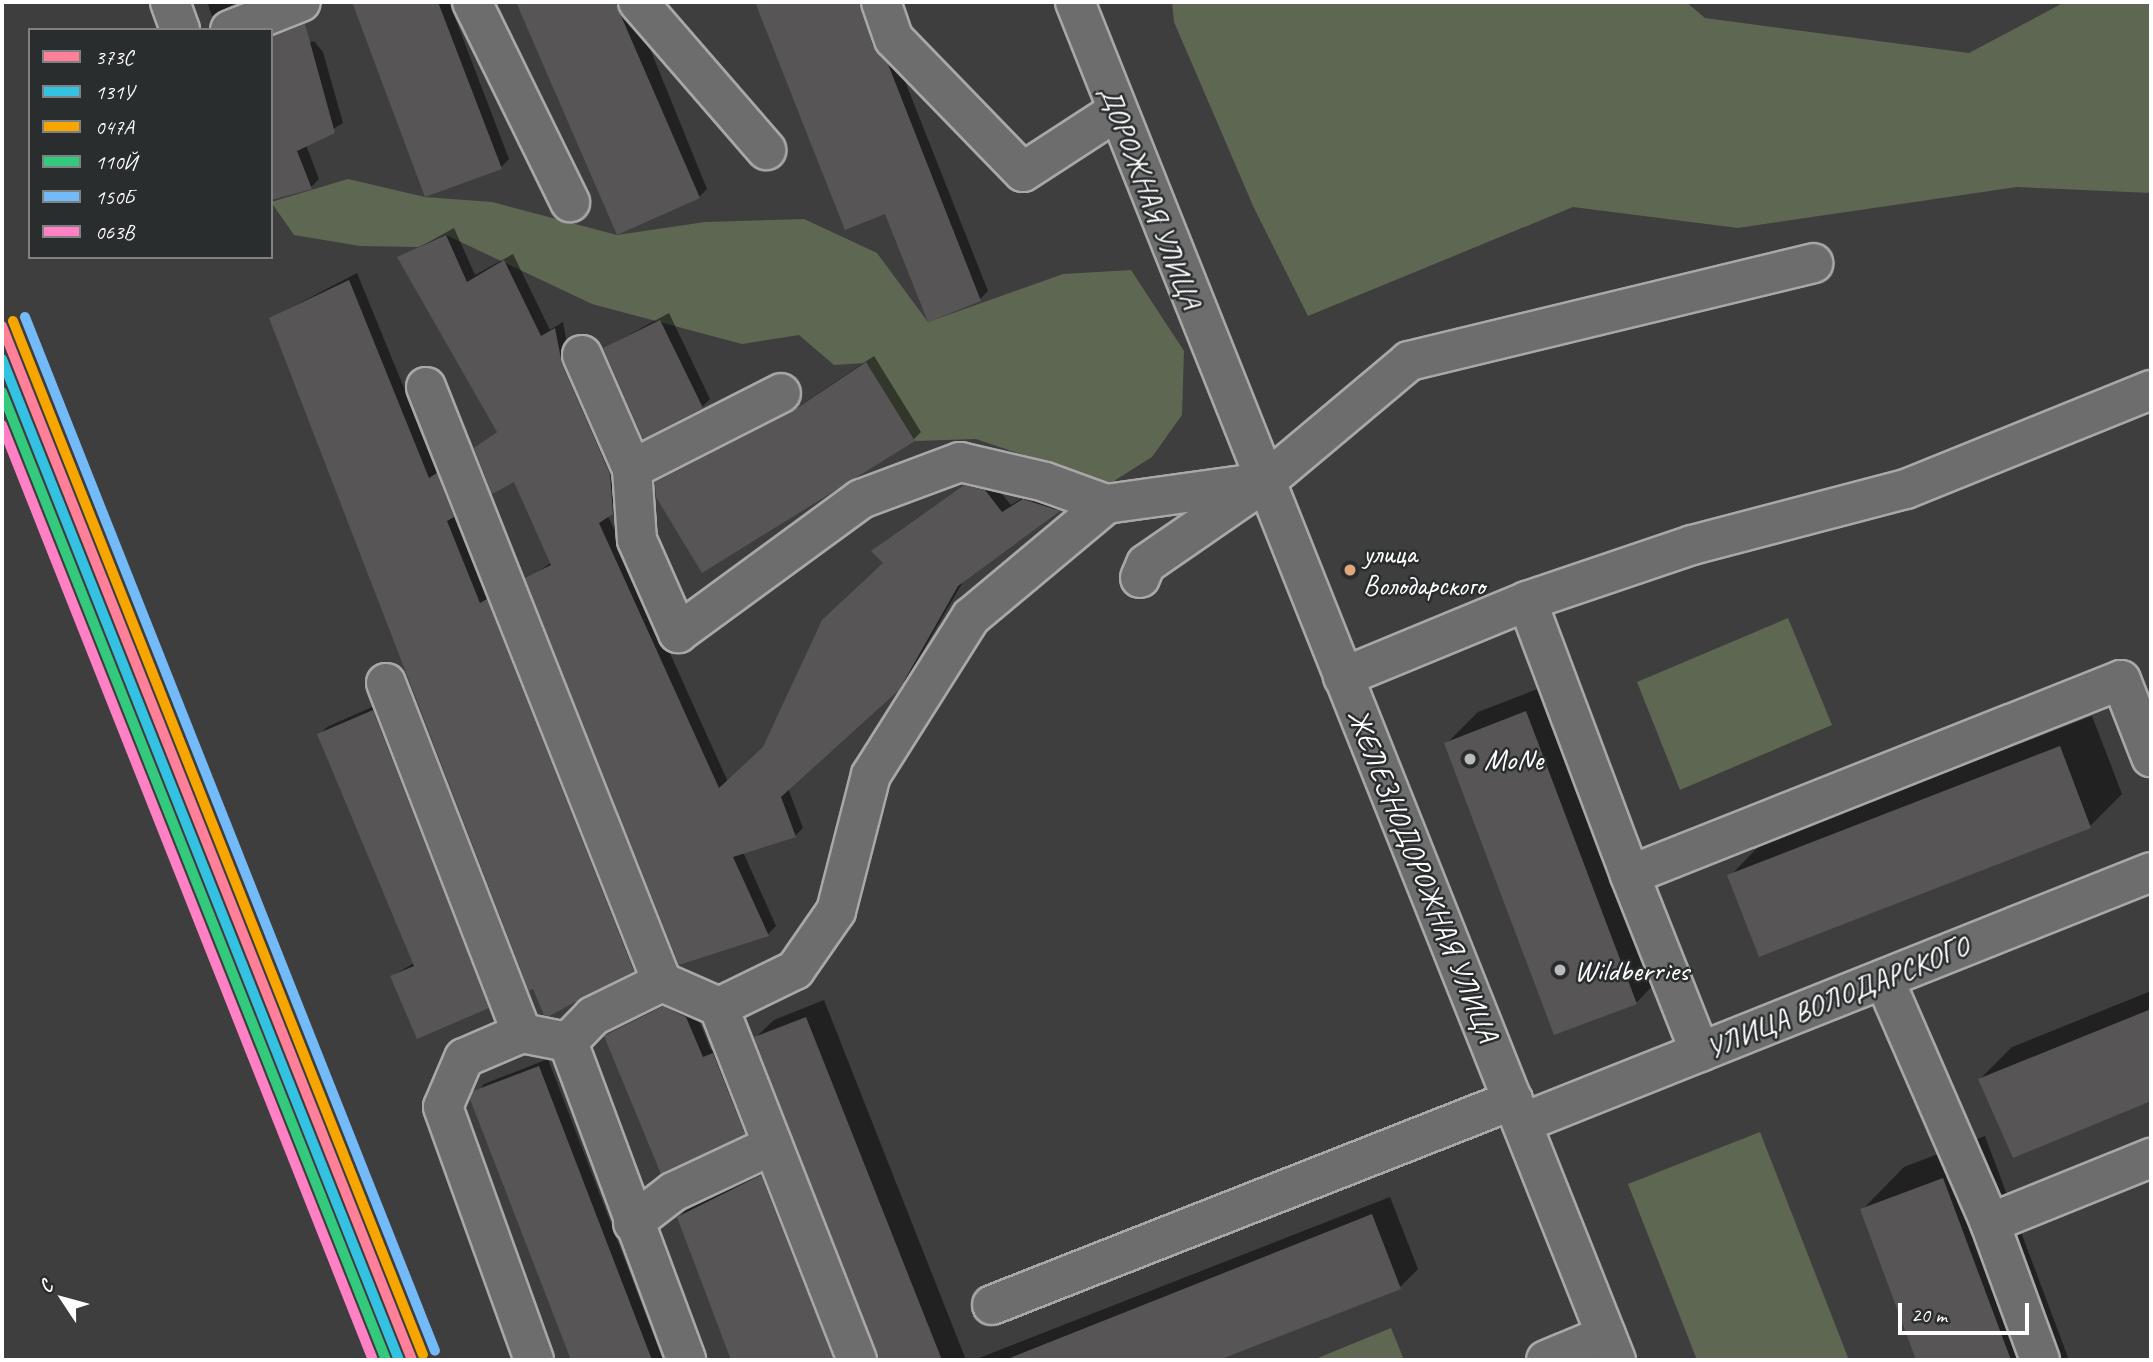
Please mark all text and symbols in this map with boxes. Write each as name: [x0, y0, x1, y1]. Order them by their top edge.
legend: [28, 28, 273, 259]
text: 373C: [95, 44, 133, 70]
text: 131У: [95, 79, 134, 105]
street label: ДОРОЖНАЯ УЛИЦА: [1092, 80, 1210, 314]
text: 047А: [95, 114, 134, 140]
text: 110Й: [95, 149, 137, 175]
text: 150Б: [95, 184, 134, 210]
text: 063В: [95, 219, 134, 245]
place label: улица Володарского: [1363, 537, 1485, 603]
marker: улица Володарского: [1343, 563, 1357, 577]
street label: ЖЕЛЕЗНОДОРОЖНАЯ УЛИЦА: [1340, 704, 1506, 1046]
place label: MoNe: [1484, 741, 1543, 777]
marker: MoNe: [1462, 751, 1478, 767]
street label: УЛИЦА ВОЛОДАРСКОГО: [1701, 928, 1973, 1066]
place label: Wildberries: [1574, 952, 1689, 988]
marker: Wildberries: [1552, 962, 1568, 978]
north arrow: [28, 1264, 98, 1334]
text: С: [34, 1276, 58, 1297]
scale bar: [1901, 1288, 2032, 1332]
text: 20 m: [1911, 1302, 1947, 1328]

